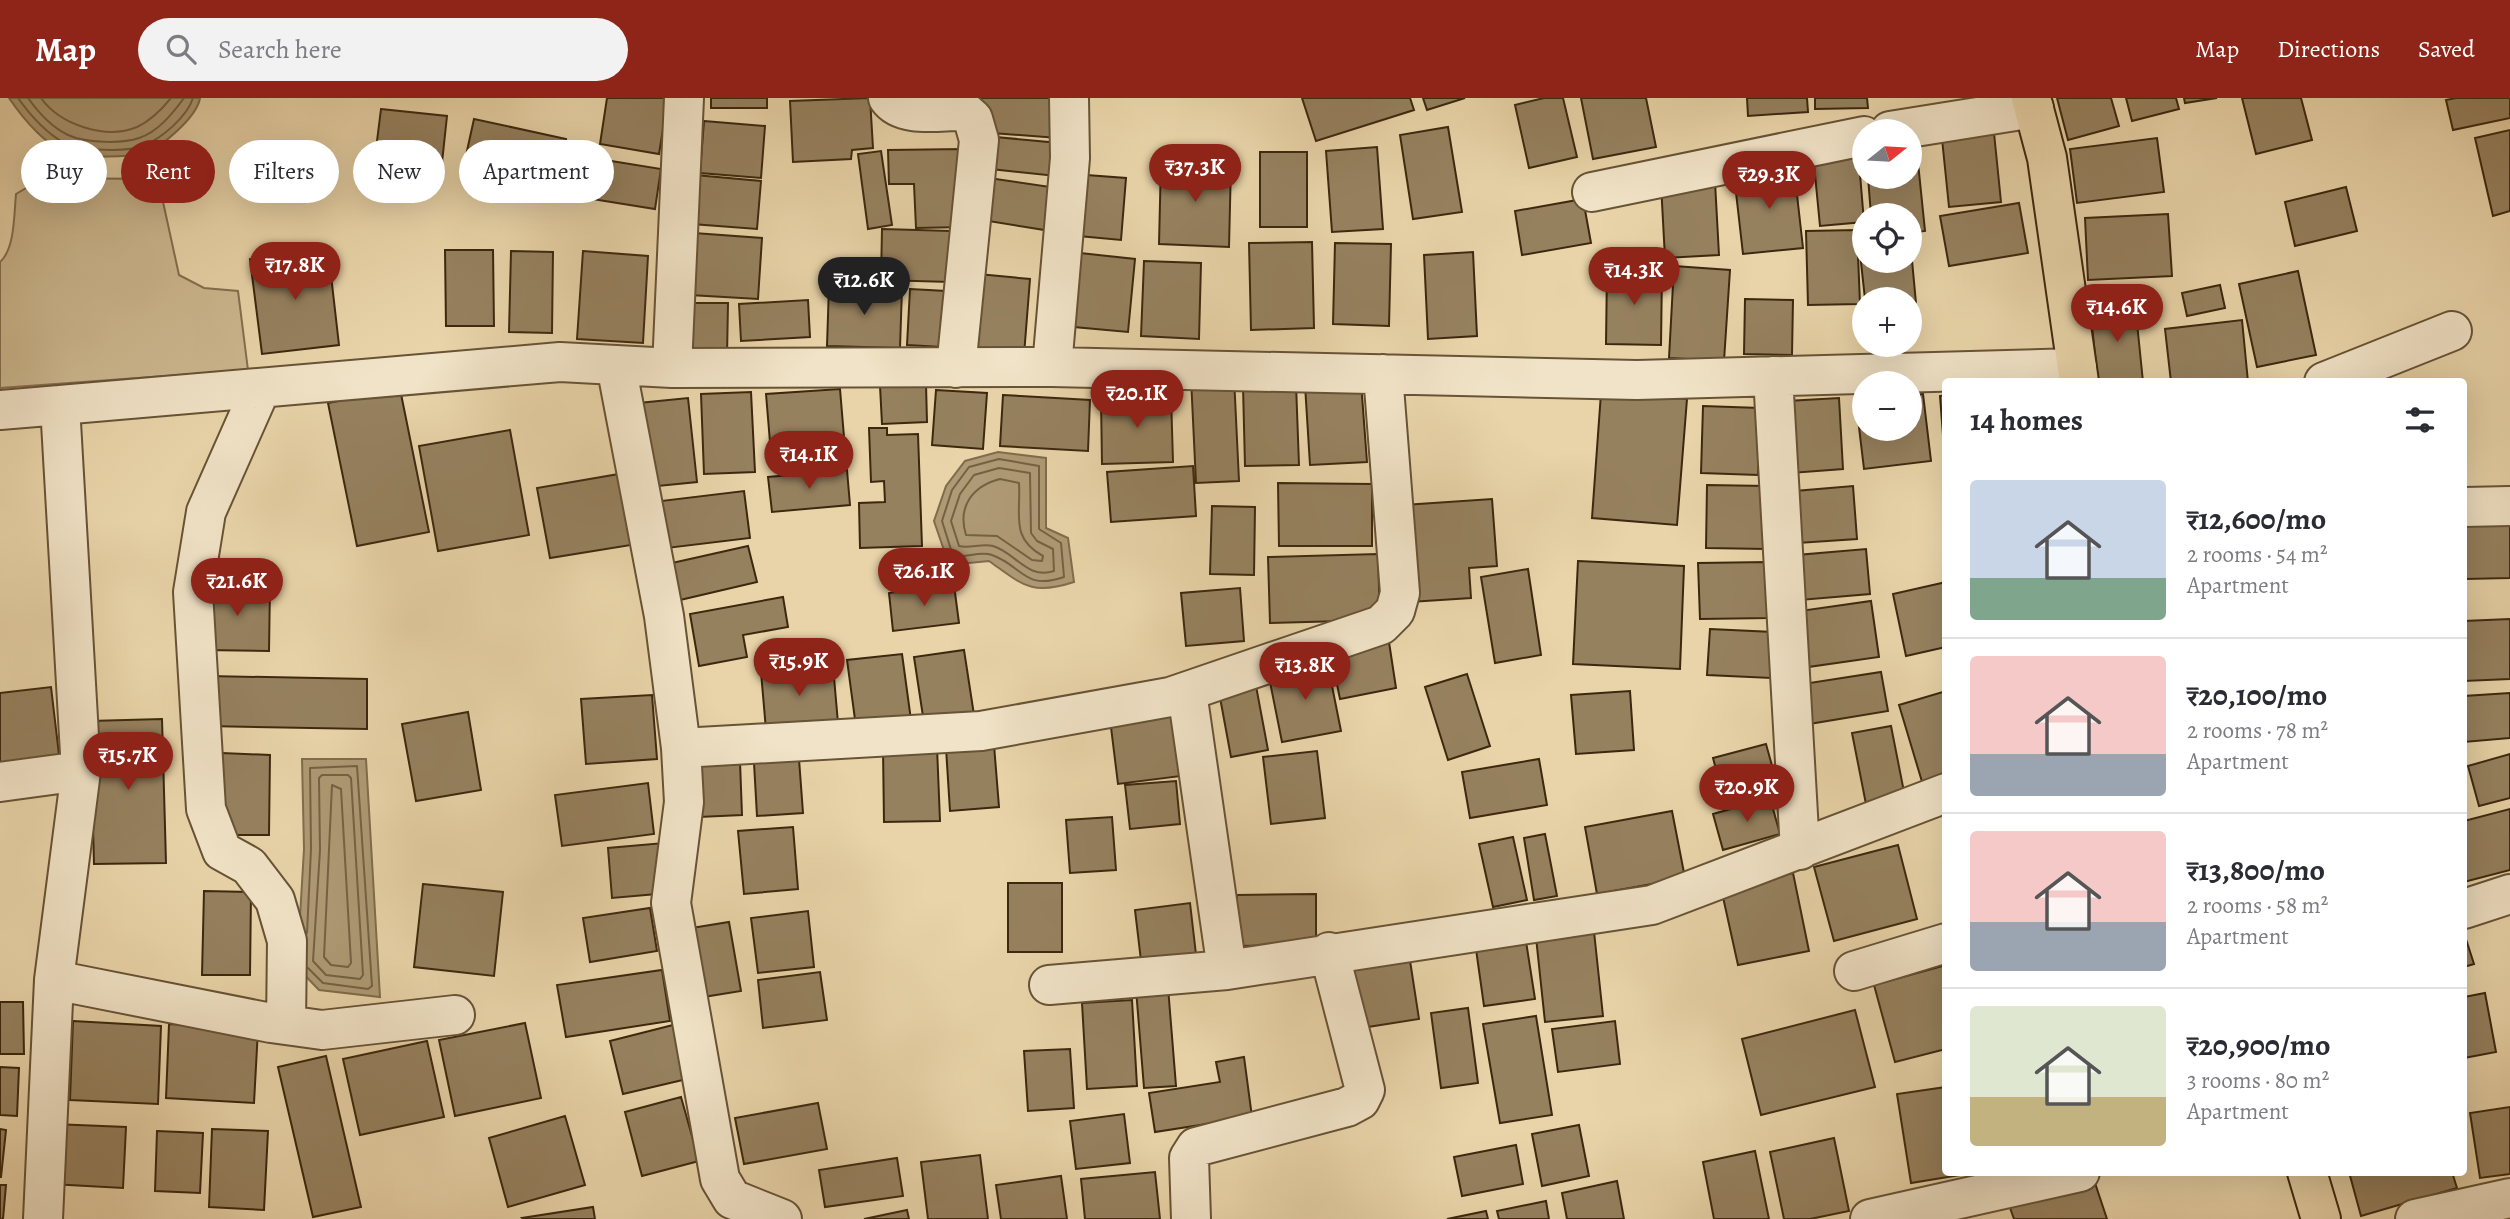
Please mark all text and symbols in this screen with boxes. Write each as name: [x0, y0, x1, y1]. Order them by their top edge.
search box: [138, 18, 628, 81]
text: Map: [35, 27, 96, 72]
icon: search: [162, 30, 200, 68]
text: Search here: [218, 32, 342, 67]
text: Map: [2195, 33, 2239, 65]
text: Directions: [2277, 33, 2380, 65]
text: Saved: [2418, 33, 2475, 65]
north arrow: [1852, 119, 1922, 189]
map controls: [1852, 119, 1922, 441]
chip: Buy: [21, 140, 107, 203]
chip: Rent: [121, 140, 215, 203]
chip: Filters: [229, 140, 339, 203]
chip: New: [353, 140, 445, 203]
chip: Apartment: [459, 140, 614, 203]
pin: ₹37.3K: [1138, 144, 1252, 204]
text: ₹37.3K: [1165, 151, 1225, 182]
pin: ₹29.3K: [1712, 152, 1826, 211]
text: ₹29.3K: [1738, 158, 1800, 189]
button: locate: [1852, 203, 1922, 273]
pin: ₹17.8K: [238, 242, 352, 302]
pin: ₹14.3K: [1577, 248, 1691, 307]
text: ₹17.8K: [265, 249, 325, 280]
text: ₹14.3K: [1605, 254, 1663, 285]
pin: ₹12.6K: [807, 258, 921, 317]
text: ₹12.6K: [834, 264, 894, 295]
pin: ₹14.6K: [2060, 285, 2174, 344]
button: +: [1852, 287, 1922, 357]
text: ₹14.6K: [2087, 291, 2147, 322]
pin: ₹20.1K: [1080, 370, 1194, 430]
button: −: [1852, 371, 1922, 441]
text: ₹20.1K: [1107, 377, 1167, 408]
text: 14 homes: [1970, 400, 2083, 440]
icon: filters: [2401, 401, 2439, 439]
pin: ₹14.1K: [752, 432, 866, 491]
text: ₹14.1K: [780, 438, 838, 469]
text: ₹12,600/mo: [2187, 499, 2326, 539]
icon: home: [2026, 508, 2110, 592]
text: 2 rooms · 54 m²: [2187, 539, 2328, 570]
pin: ₹26.1K: [867, 548, 981, 608]
text: ₹26.1K: [894, 555, 954, 586]
pin: ₹21.6K: [180, 559, 294, 618]
text: ₹21.6K: [207, 565, 267, 596]
text: Apartment: [2187, 570, 2289, 601]
pin: ₹15.9K: [742, 638, 856, 698]
pin: ₹13.8K: [1248, 642, 1362, 702]
text: ₹15.9K: [770, 645, 828, 676]
text: ₹13.8K: [1275, 649, 1335, 680]
text: ₹20,100/mo: [2187, 675, 2327, 715]
icon: home: [2026, 684, 2110, 768]
text: 2 rooms · 78 m²: [2187, 715, 2328, 746]
pin: ₹15.7K: [71, 732, 185, 792]
text: ₹15.7K: [99, 739, 157, 770]
text: Apartment: [2187, 746, 2289, 777]
pin: ₹20.9K: [1690, 764, 1804, 824]
text: ₹20.9K: [1715, 771, 1779, 802]
text: ₹13,800/mo: [2187, 850, 2325, 890]
icon: home: [2026, 859, 2110, 943]
text: 2 rooms · 58 m²: [2187, 890, 2328, 921]
text: Apartment: [2187, 921, 2289, 952]
text: ₹20,900/mo: [2187, 1025, 2330, 1065]
icon: home: [2026, 1034, 2110, 1118]
text: 3 rooms · 80 m²: [2187, 1065, 2329, 1096]
text: Apartment: [2187, 1096, 2289, 1127]

